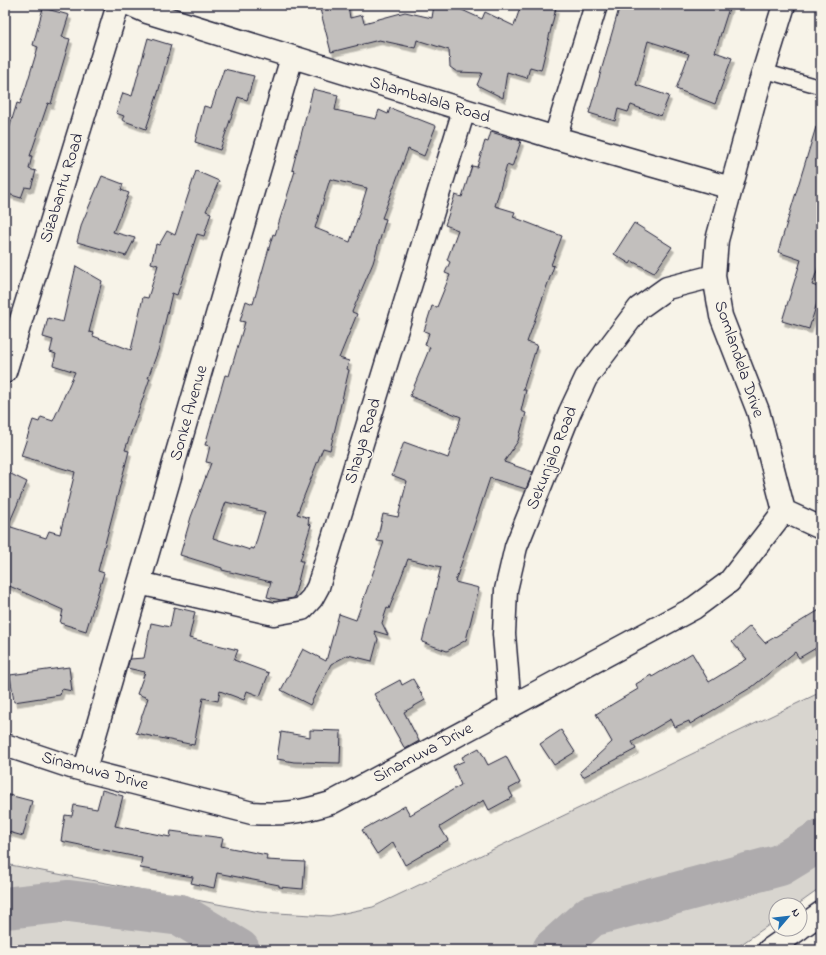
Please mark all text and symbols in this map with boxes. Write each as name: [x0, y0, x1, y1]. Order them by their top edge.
street label: Shambalala Road: [367, 70, 494, 130]
street label: Sizabantu Road: [33, 130, 91, 246]
street label: Somlandela Drive: [707, 297, 771, 421]
street label: Sonke Avenue: [163, 362, 215, 464]
street label: Shaya Road: [338, 395, 389, 487]
street label: Sekunjalo Road: [520, 402, 584, 513]
street label: Sinamuva Drive: [369, 716, 478, 790]
street label: Sinamuva Drive: [39, 745, 152, 797]
north arrow: [768, 897, 808, 937]
text: N: [787, 906, 805, 920]

